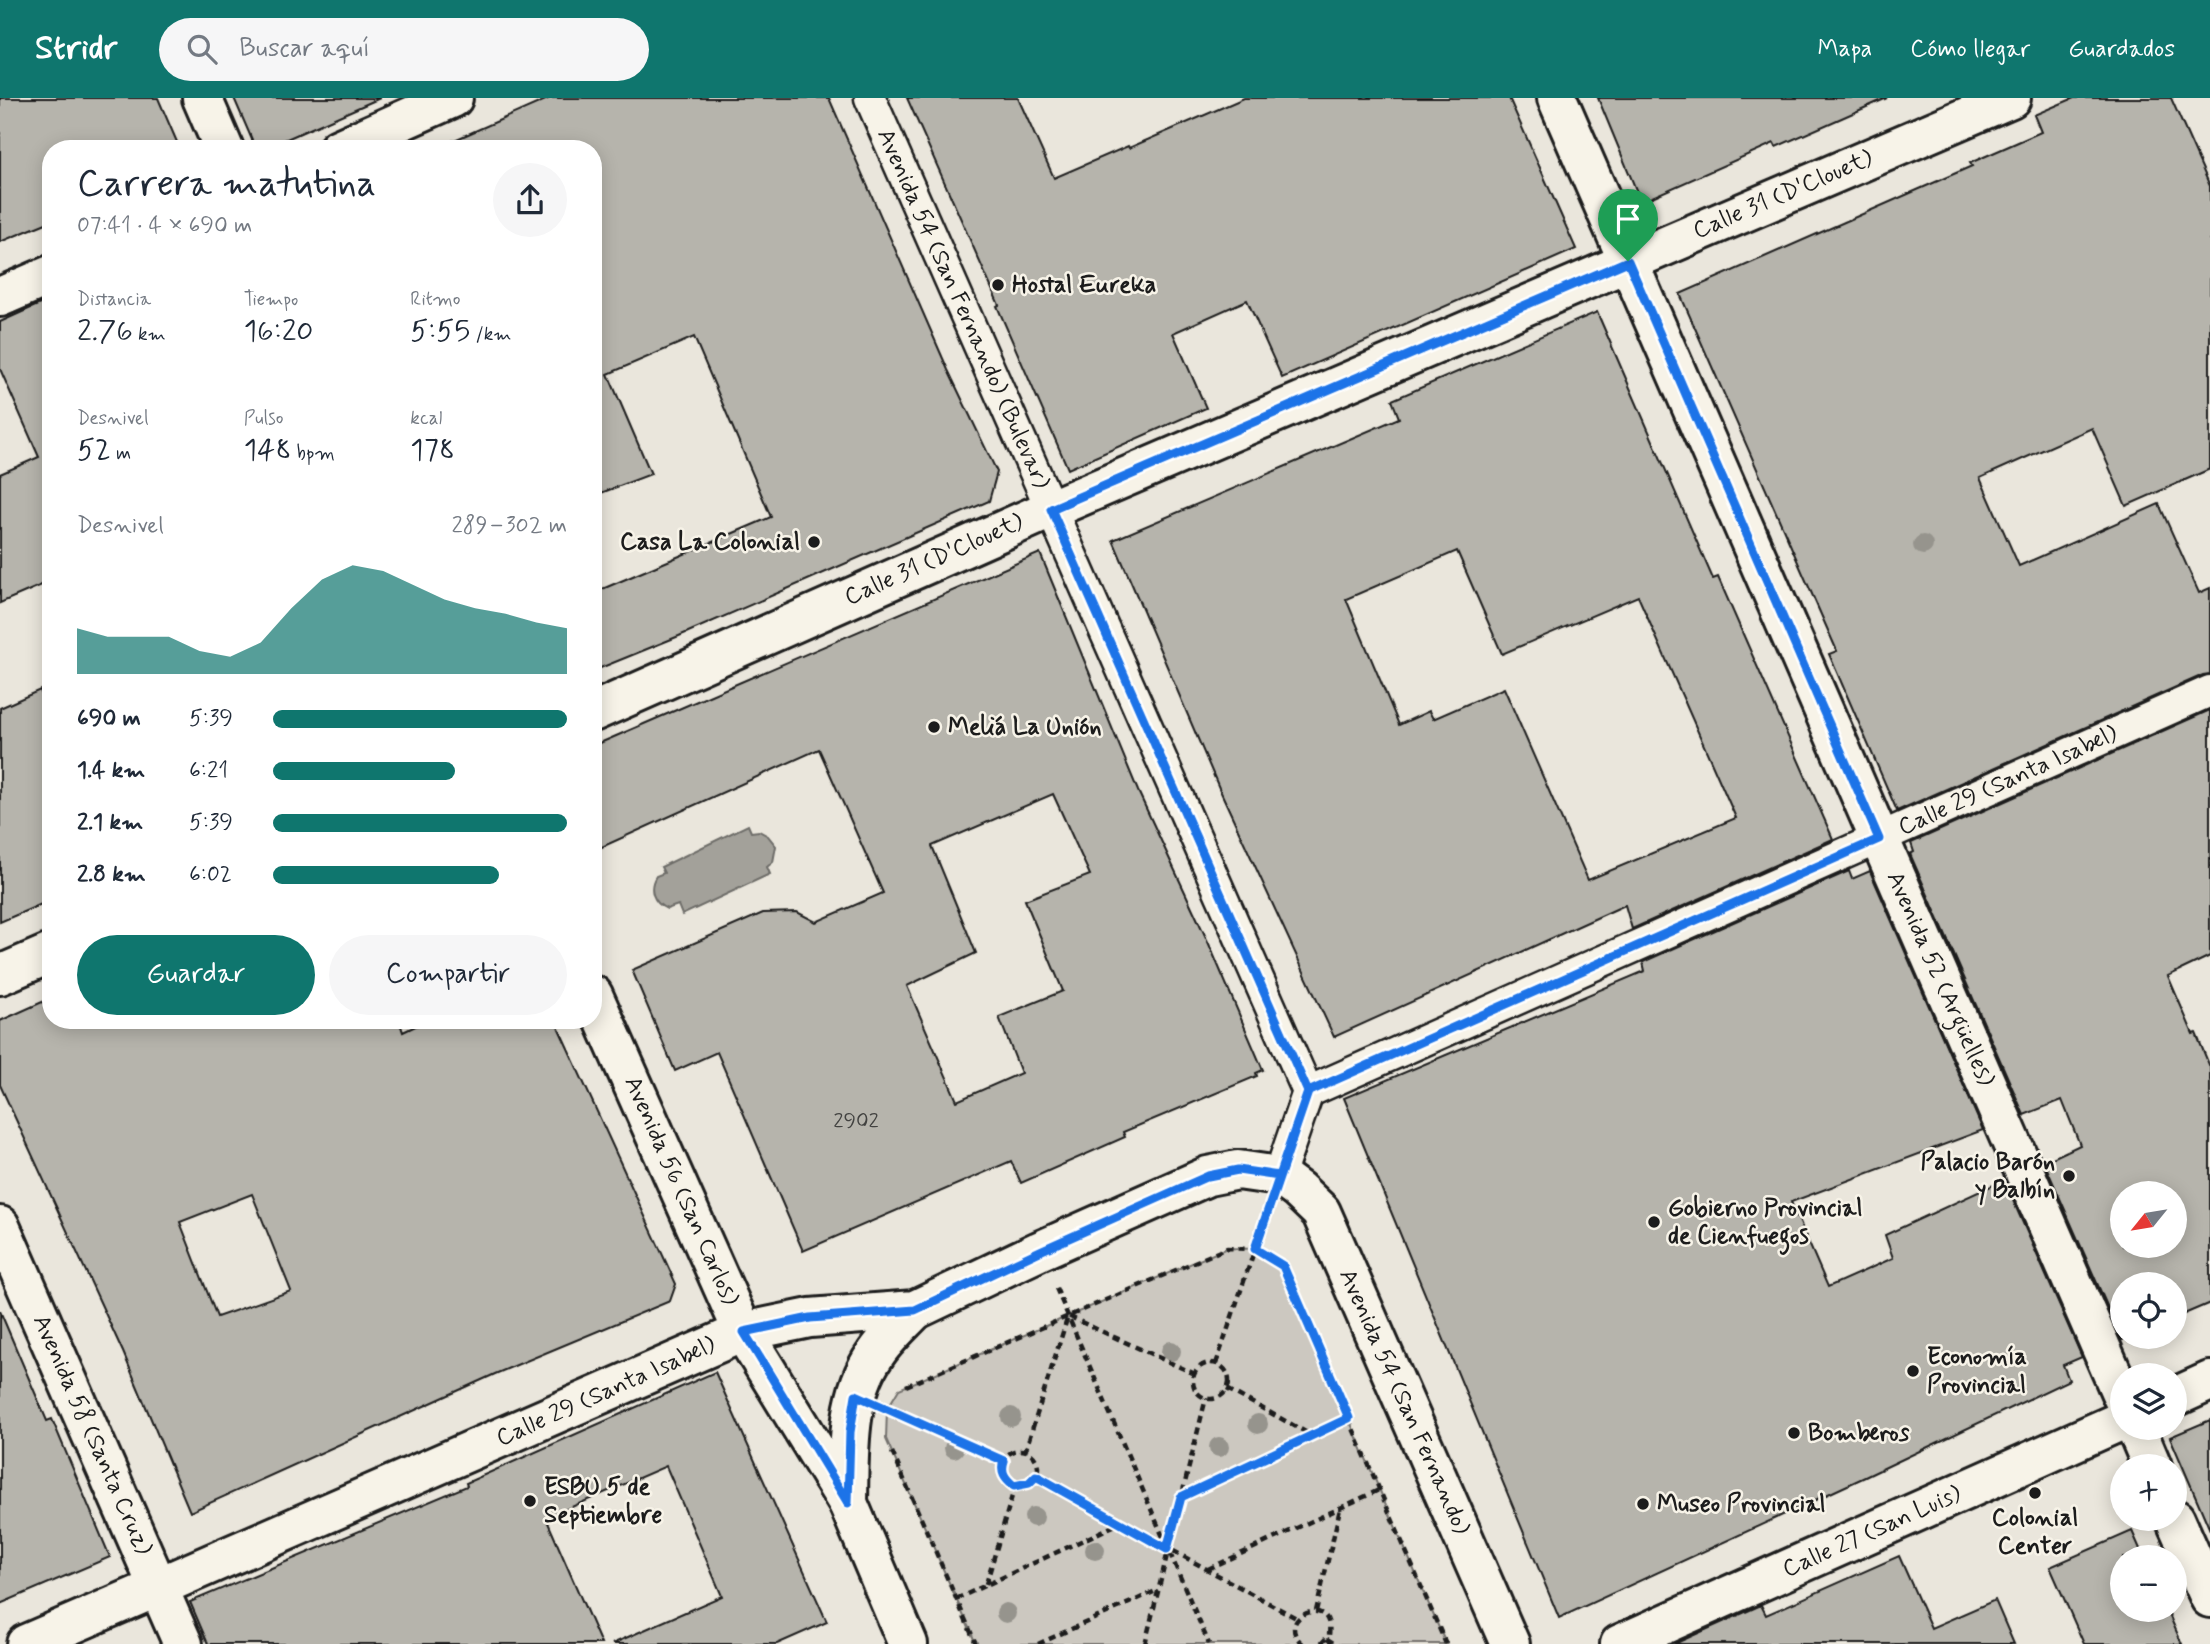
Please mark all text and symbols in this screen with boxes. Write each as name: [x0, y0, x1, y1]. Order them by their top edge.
search box: [159, 18, 649, 81]
text: Stridr: [35, 27, 117, 71]
icon: search: [183, 30, 221, 68]
text: Buscar aquí: [239, 32, 370, 66]
text: Mapa: [1817, 34, 1872, 65]
text: Cómo llegar: [1910, 34, 2030, 65]
text: Guardados: [2068, 34, 2175, 65]
street label: Avenida 54 (San Fernando) (Bulevar): [869, 124, 1057, 494]
street label: Calle 31 (D'Clouet): [1688, 143, 1878, 247]
text: Carrera matutina: [77, 160, 376, 209]
button: share: [493, 163, 567, 237]
pin: [1598, 189, 1658, 261]
icon: arrive: [1609, 200, 1647, 238]
text: 07:41 · 4 × 690 m: [77, 211, 252, 241]
place label: Hostal Eureka: [1012, 270, 1157, 301]
marker: Hostal Eureka: [990, 277, 1006, 293]
text: Distancia: [77, 287, 151, 312]
text: Tiempo: [244, 287, 298, 312]
text: Ritmo: [410, 287, 461, 312]
text: 2.76: [77, 312, 133, 351]
text: 16:20: [244, 312, 314, 351]
text: 5:55: [410, 312, 470, 351]
text: km: [133, 322, 166, 347]
text: /km: [470, 322, 511, 347]
text: Desnivel: [77, 406, 149, 431]
text: Pulso: [244, 406, 283, 431]
text: kcal: [410, 406, 442, 431]
text: 52: [77, 431, 111, 470]
text: 148: [244, 431, 291, 470]
text: 178: [410, 431, 455, 470]
text: m: [111, 441, 131, 466]
text: bpm: [291, 441, 335, 466]
street label: Calle 31 (D'Clouet): [840, 507, 1029, 613]
text: Desnivel: [77, 511, 164, 541]
text: 289–302 m: [452, 511, 567, 541]
place label: Casa La Colonial: [620, 527, 800, 558]
marker: Casa La Colonial: [806, 534, 822, 550]
text: 690 m: [77, 704, 141, 734]
text: 5:39: [189, 704, 233, 734]
place label: Meliá La Unión: [948, 712, 1102, 743]
marker: Meliá La Unión: [926, 719, 942, 735]
street label: Calle 29 (Santa Isabel): [1894, 719, 2123, 843]
text: 1.4 km: [77, 756, 145, 786]
text: 6:21: [189, 756, 228, 786]
text: 2.1 km: [77, 808, 143, 838]
text: 5:39: [189, 808, 233, 838]
text: 2.8 km: [77, 860, 146, 890]
text: 6:02: [189, 860, 232, 890]
street label: Avenida 52 (Argüelles): [1876, 867, 2002, 1093]
button: Guardar: [77, 935, 315, 1015]
button: Compartir: [329, 935, 567, 1015]
street label: Avenida 56 (San Carlos): [617, 1072, 746, 1311]
house number: 2902: [833, 1107, 879, 1135]
place label: Palacio Barón y Balbín: [1921, 1147, 2055, 1206]
marker: Palacio Barón y Balbín: [2061, 1168, 2077, 1184]
north arrow: [2110, 1181, 2188, 1258]
map controls: [2110, 1181, 2187, 1622]
place label: Gobierno Provincial de Cienfuegos: [1668, 1193, 1862, 1255]
marker: Gobierno Provincial de Cienfuegos: [1646, 1214, 1662, 1230]
street label: Avenida 54 (San Fernando): [1331, 1264, 1477, 1540]
button: locate: [2110, 1272, 2187, 1349]
street label: Avenida 58 (Santa Cruz): [25, 1310, 159, 1560]
street label: Calle 29 (Santa Isabel): [492, 1330, 721, 1454]
place label: Economía Provincial: [1927, 1342, 2027, 1401]
marker: Economía Provincial: [1905, 1363, 1921, 1379]
button: layers: [2110, 1363, 2187, 1440]
place label: Bomberos: [1808, 1418, 1910, 1449]
marker: Bomberos: [1786, 1425, 1802, 1441]
button: +: [2110, 1454, 2187, 1531]
place label: ESBU 5 de Septiembre: [544, 1472, 662, 1531]
street label: Calle 27 (San Luis): [1778, 1479, 1967, 1585]
marker: Colonial Center: [2027, 1485, 2043, 1501]
place label: Museo Provincial: [1657, 1489, 1826, 1520]
marker: ESBU 5 de Septiembre: [522, 1493, 538, 1509]
marker: Museo Provincial: [1635, 1496, 1651, 1512]
place label: Colonial Center: [1992, 1503, 2078, 1562]
button: −: [2110, 1545, 2187, 1622]

